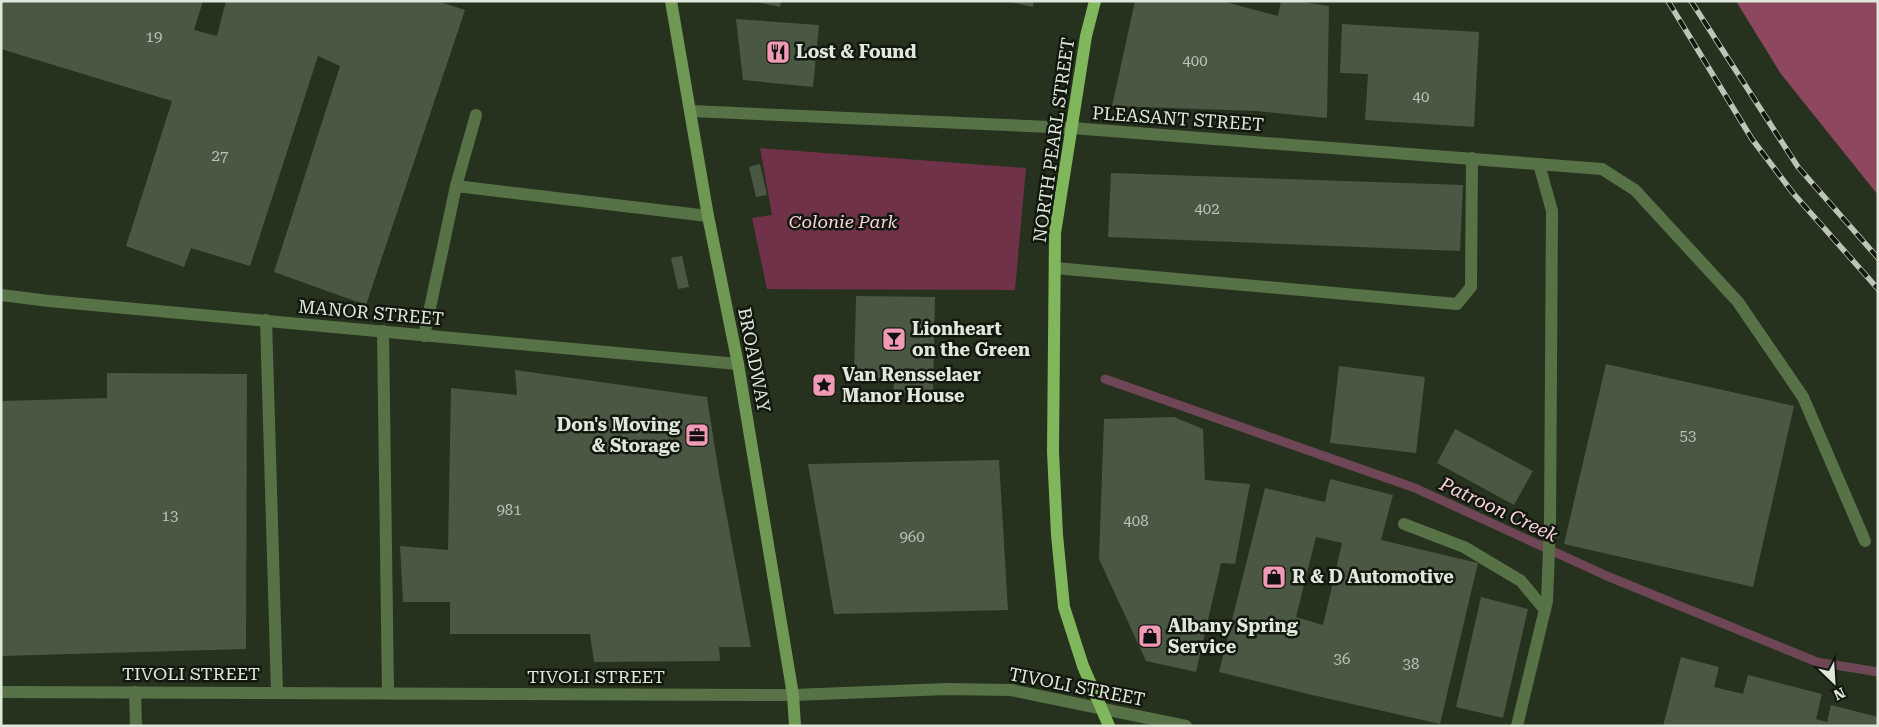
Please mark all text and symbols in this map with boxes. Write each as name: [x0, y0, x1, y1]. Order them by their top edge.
house number: 19: [146, 28, 162, 46]
street label: NORTH PEARL STREET: [1029, 36, 1078, 244]
restaurant icon: Lost & Found: [765, 39, 791, 65]
place label: Lost & Found: [796, 41, 916, 62]
house number: 400: [1182, 52, 1208, 70]
house number: 40: [1413, 88, 1429, 106]
street label: PLEASANT STREET: [1091, 102, 1265, 135]
house number: 27: [212, 147, 228, 165]
house number: 402: [1194, 200, 1220, 218]
park label: Colonie Park: [789, 211, 898, 232]
street label: MANOR STREET: [297, 296, 445, 329]
street label: BROADWAY: [734, 306, 775, 415]
place label: Lionheart on the Green: [912, 318, 1030, 360]
bar icon: Lionheart on the Green: [881, 326, 907, 352]
place label: Van Rensselaer Manor House: [842, 364, 981, 406]
place icon: Van Rensselaer Manor House: [811, 372, 837, 398]
place label: Don's Moving & Storage: [557, 414, 681, 456]
office icon: Don's Moving & Storage: [684, 422, 710, 448]
house number: 53: [1680, 427, 1696, 445]
water label: Patroon Creek: [1435, 472, 1562, 547]
house number: 981: [496, 501, 522, 519]
house number: 13: [162, 507, 178, 525]
house number: 408: [1123, 512, 1149, 530]
house number: 960: [899, 528, 925, 546]
shop icon: R & D Automotive: [1261, 564, 1287, 590]
place label: R & D Automotive: [1292, 566, 1454, 587]
place label: Albany Spring Service: [1168, 615, 1299, 657]
shop icon: Albany Spring Service: [1137, 623, 1163, 649]
house number: 36: [1334, 650, 1350, 668]
house number: 38: [1403, 655, 1419, 673]
north arrow: [1809, 657, 1859, 707]
street label: TIVOLI STREET: [122, 663, 260, 684]
street label: TIVOLI STREET: [1007, 663, 1147, 710]
street label: TIVOLI STREET: [527, 666, 665, 687]
text: N: [1831, 684, 1848, 703]

